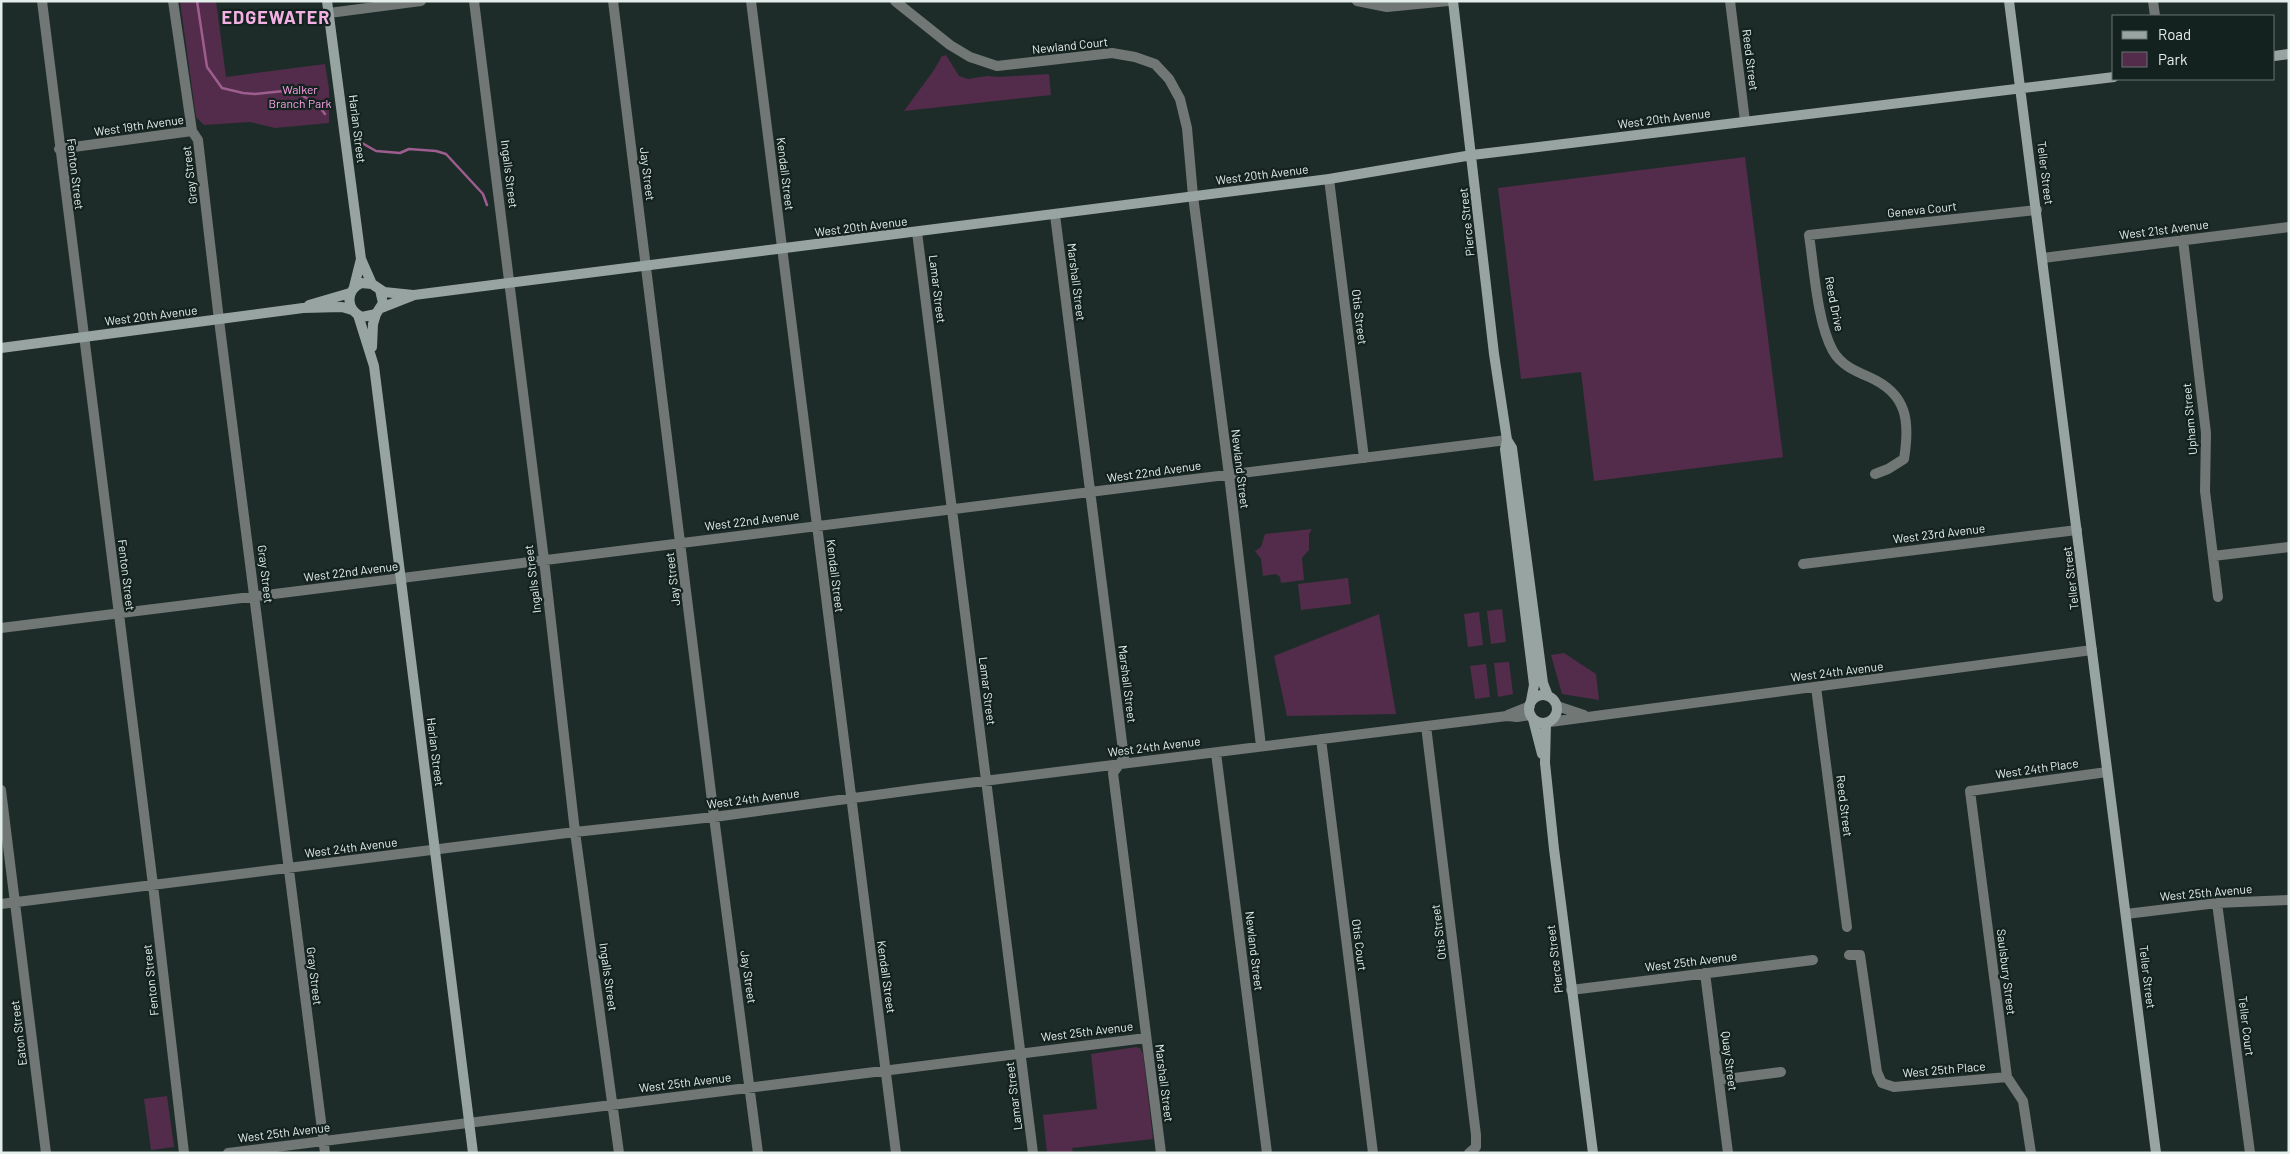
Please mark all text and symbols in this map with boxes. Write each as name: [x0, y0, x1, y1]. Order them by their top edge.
district label: EDGEWATER: [222, 6, 330, 28]
legend: [2112, 15, 2275, 80]
text: Road: [2158, 25, 2191, 43]
street label: Reed Street: [1740, 28, 1762, 91]
street label: Newland Court: [1031, 34, 1109, 56]
text: Park: [2158, 50, 2188, 68]
park label: Walker Branch Park: [268, 82, 332, 110]
street label: Harlan Street: [347, 94, 369, 164]
street label: West 20th Avenue: [1617, 105, 1711, 131]
street label: West 19th Avenue: [93, 112, 185, 138]
street label: Kendall Street: [775, 137, 797, 211]
street label: Fenton Street: [65, 138, 87, 210]
street label: Ingalls Street: [499, 139, 521, 209]
street label: Teller Street: [2035, 140, 2057, 205]
street label: Gray Street: [178, 145, 200, 205]
street label: Jay Street: [638, 146, 658, 201]
street label: West 20th Avenue: [1215, 161, 1309, 187]
street label: Pierce Street: [1455, 187, 1477, 257]
street label: Geneva Court: [1887, 198, 1957, 220]
street label: West 20th Avenue: [814, 213, 908, 239]
street label: West 21st Avenue: [2118, 217, 2209, 241]
street label: Marshall Street: [1065, 242, 1089, 321]
street label: Lamar Street: [927, 254, 949, 324]
street label: Reed Drive: [1823, 275, 1847, 333]
street label: Otis Street: [1350, 288, 1370, 345]
street label: West 20th Avenue: [104, 302, 198, 328]
street label: Upham Street: [2179, 383, 2199, 456]
street label: Newland Street: [1229, 428, 1253, 509]
street label: West 22nd Avenue: [1106, 457, 1202, 485]
street label: West 22nd Avenue: [704, 507, 800, 533]
street label: West 23rd Avenue: [1892, 520, 1986, 546]
street label: Fenton Street: [116, 539, 138, 611]
street label: Kendall Street: [825, 539, 847, 613]
street label: Gray Street: [255, 544, 277, 604]
street label: Ingalls Street: [521, 544, 543, 614]
street label: Teller Street: [2059, 546, 2081, 611]
street label: Jay Street: [662, 552, 682, 607]
street label: West 22nd Avenue: [303, 558, 399, 584]
street label: Marshall Street: [1116, 644, 1140, 723]
street label: Lamar Street: [977, 656, 999, 726]
street label: West 24th Avenue: [1790, 658, 1884, 684]
street label: Harlan Street: [425, 717, 447, 787]
street label: West 24th Avenue: [1107, 733, 1201, 759]
street label: West 24th Place: [1994, 755, 2079, 781]
street label: Reed Street: [1834, 774, 1856, 837]
street label: West 24th Avenue: [706, 785, 800, 811]
street label: West 24th Avenue: [304, 834, 398, 860]
street label: West 25th Avenue: [2159, 881, 2253, 903]
street label: Otis Street: [1428, 904, 1448, 961]
street label: Newland Street: [1243, 910, 1267, 991]
street label: Otis Court: [1350, 918, 1370, 972]
street label: Pierce Street: [1543, 924, 1565, 994]
street label: Saulsbury Street: [1995, 928, 2019, 1016]
street label: Kendall Street: [875, 940, 899, 1014]
street label: Ingalls Street: [597, 942, 621, 1012]
street label: Fenton Street: [139, 944, 161, 1016]
street label: Teller Street: [2137, 944, 2159, 1009]
street label: Gray Street: [304, 946, 326, 1006]
street label: West 25th Avenue: [1644, 948, 1738, 974]
street label: Jay Street: [738, 949, 760, 1004]
street label: Teller Court: [2236, 995, 2258, 1057]
street label: Eaton Street: [7, 1000, 29, 1067]
street label: West 25th Avenue: [1040, 1018, 1134, 1044]
street label: Quay Street: [1719, 1030, 1741, 1092]
street label: Marshall Street: [1153, 1043, 1177, 1122]
street label: West 25th Place: [1902, 1058, 1986, 1080]
street label: Lamar Street: [1002, 1061, 1024, 1131]
street label: West 25th Avenue: [638, 1069, 732, 1095]
street label: West 25th Avenue: [237, 1119, 331, 1145]

